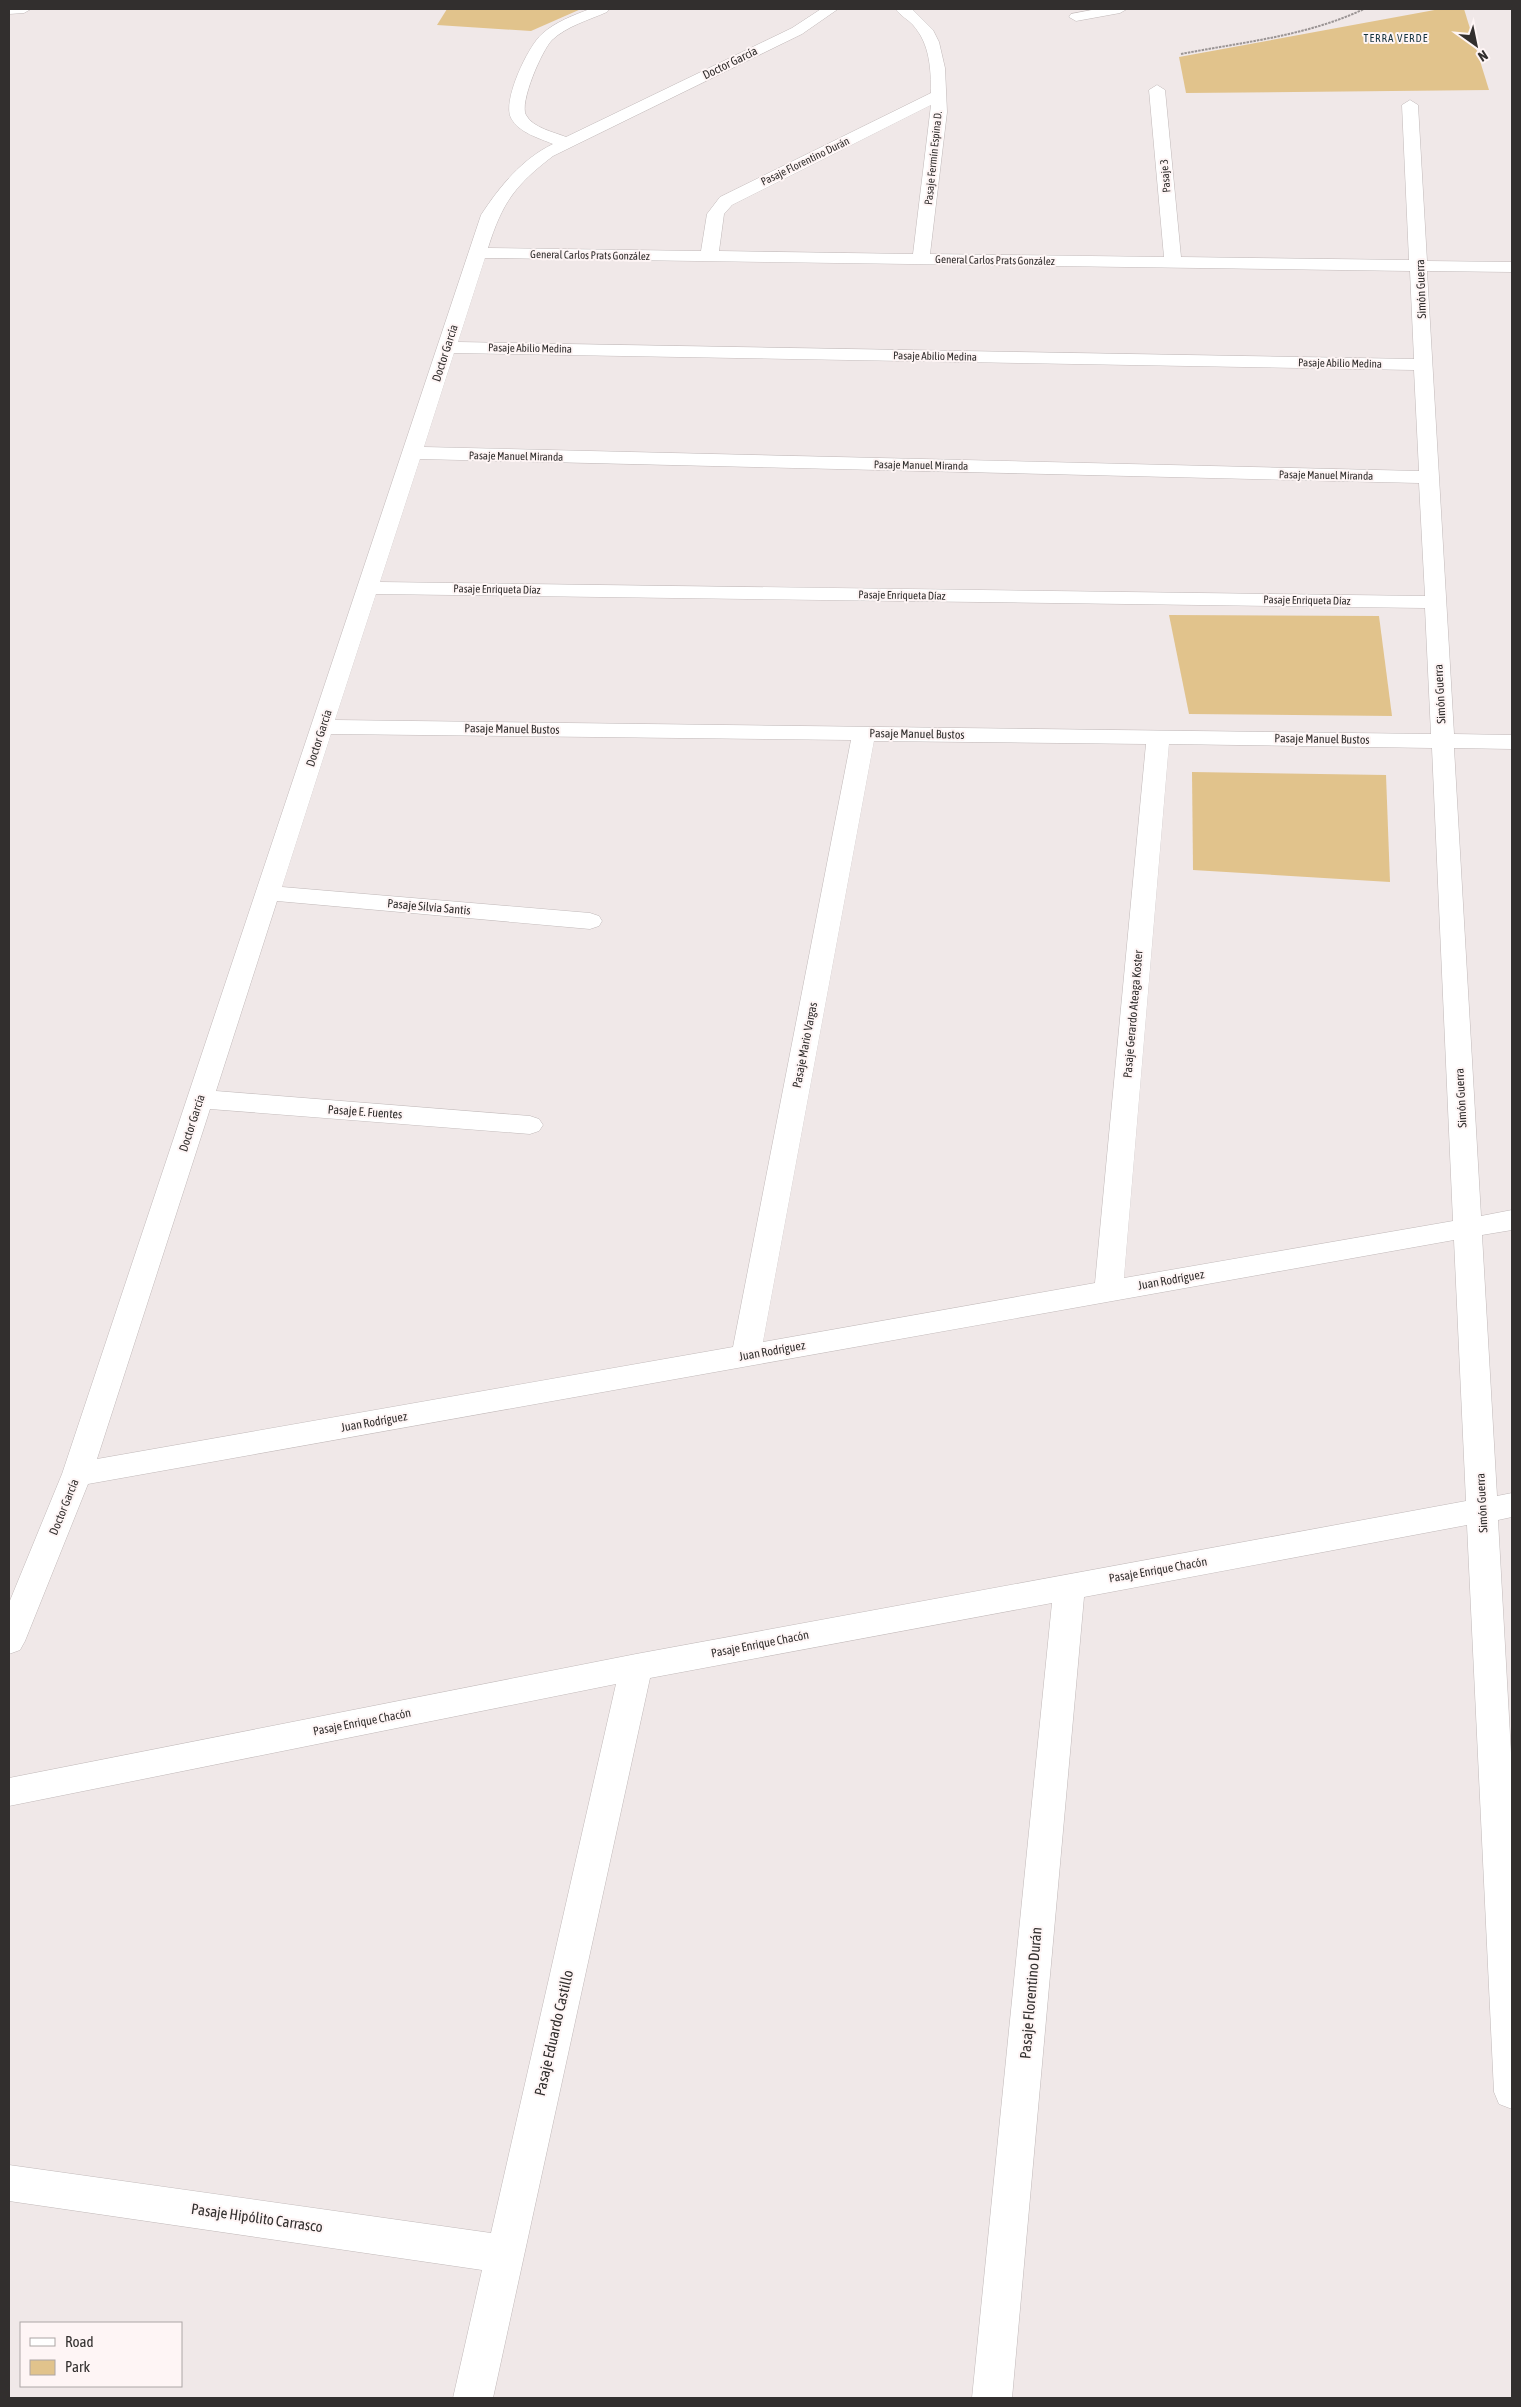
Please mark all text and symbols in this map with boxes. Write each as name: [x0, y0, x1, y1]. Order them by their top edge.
north arrow: [1451, 20, 1501, 70]
district label: TERRA VERDE: [1364, 32, 1428, 44]
street label: Doctor García: [700, 44, 760, 82]
text: N: [1475, 47, 1491, 65]
street label: Pasaje Fermín Espina D.: [922, 110, 944, 205]
street label: Pasaje Florentino Durán: [759, 134, 851, 188]
street label: Pasaje 3: [1158, 159, 1172, 193]
street label: General Carlos Prats González: [530, 248, 650, 262]
street label: General Carlos Prats González: [935, 253, 1055, 267]
street label: Simón Guerra: [1413, 259, 1429, 319]
street label: Doctor García: [429, 323, 461, 383]
street label: Pasaje Abilio Medina: [488, 341, 572, 355]
street label: Pasaje Abilio Medina: [893, 349, 977, 363]
street label: Pasaje Abilio Medina: [1298, 356, 1382, 370]
street label: Pasaje Manuel Miranda: [469, 449, 563, 463]
street label: Pasaje Manuel Miranda: [874, 458, 968, 472]
street label: Pasaje Manuel Miranda: [1279, 468, 1373, 482]
street label: Pasaje Enriqueta Díaz: [453, 582, 541, 596]
street label: Pasaje Enriqueta Díaz: [858, 588, 946, 602]
street label: Pasaje Enriqueta Díaz: [1263, 593, 1351, 607]
street label: Simón Guerra: [1431, 664, 1449, 724]
street label: Doctor García: [303, 708, 335, 768]
street label: Pasaje Manuel Bustos: [464, 721, 560, 737]
street label: Pasaje Manuel Bustos: [869, 726, 965, 742]
street label: Pasaje Manuel Bustos: [1274, 731, 1370, 747]
street label: Pasaje Silvia Santis: [387, 896, 471, 918]
street label: Pasaje Gerardo Ateaga Koster: [1120, 949, 1146, 1079]
street label: Pasaje Mario Vargas: [790, 1001, 820, 1089]
street label: Simón Guerra: [1452, 1068, 1470, 1128]
street label: Doctor García: [176, 1093, 208, 1153]
street label: Pasaje E. Fuentes: [327, 1102, 403, 1122]
street label: Juan Rodríguez: [1137, 1267, 1206, 1293]
street label: Juan Rodríguez: [738, 1338, 807, 1364]
street label: Juan Rodríguez: [340, 1409, 409, 1435]
street label: Simón Guerra: [1473, 1473, 1491, 1533]
street label: Doctor García: [46, 1477, 82, 1537]
street label: Pasaje Enrique Chacón: [1108, 1554, 1208, 1586]
street label: Pasaje Enrique Chacón: [710, 1628, 810, 1660]
street label: Pasaje Enrique Chacón: [312, 1706, 412, 1738]
street label: Pasaje Florentino Durán: [1016, 1926, 1045, 2060]
street label: Pasaje Eduardo Castillo: [531, 1968, 576, 2097]
street label: Pasaje Hipólito Carrasco: [190, 2200, 324, 2235]
legend: [20, 2322, 182, 2387]
text: Road: [65, 2333, 94, 2350]
text: Park: [65, 2358, 90, 2375]

